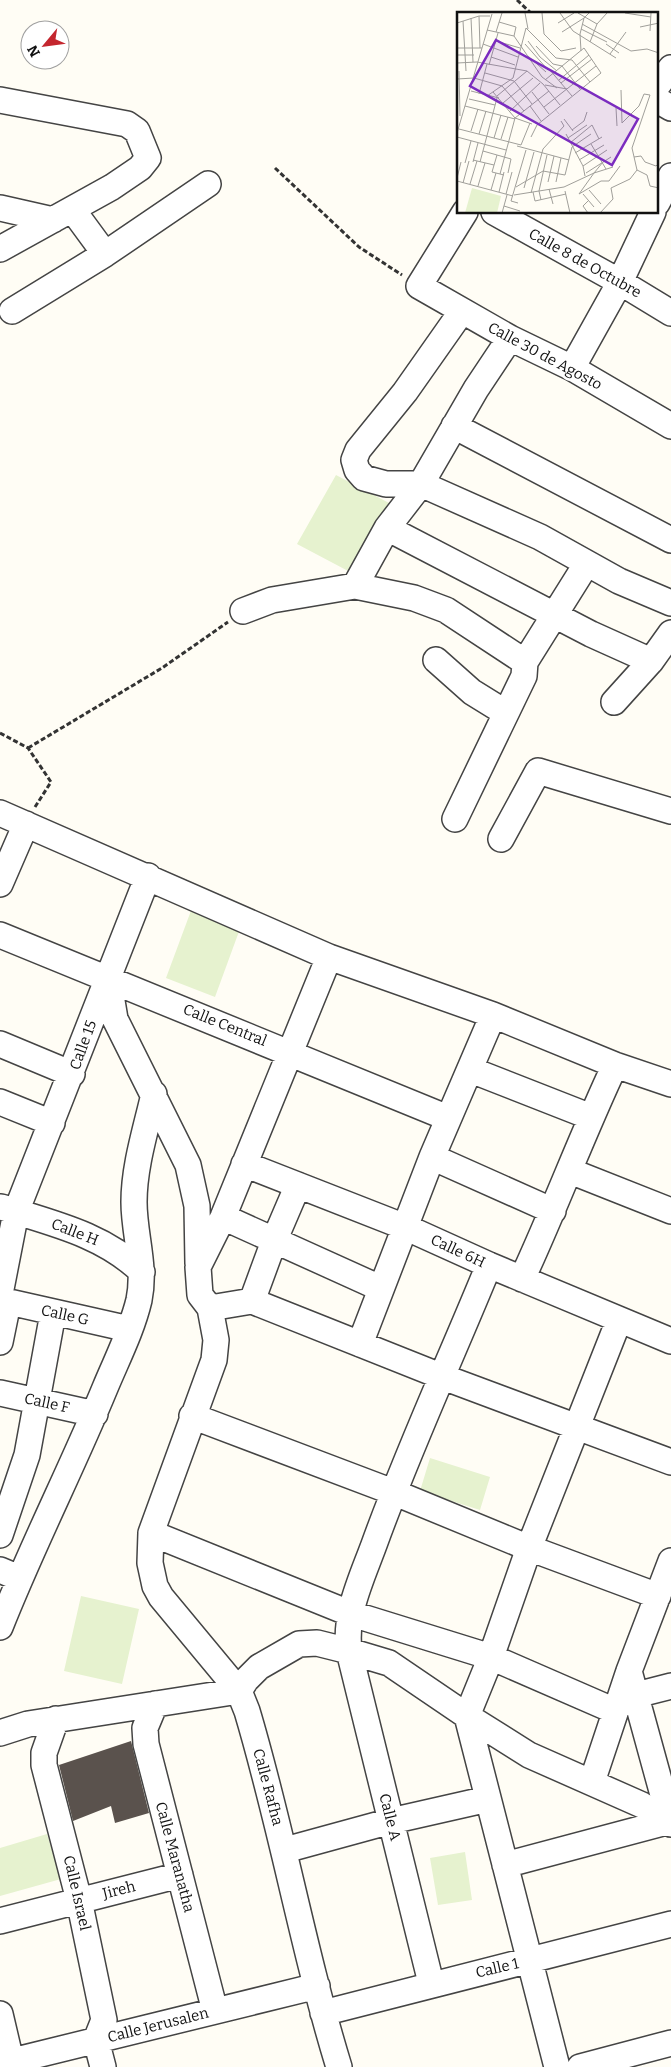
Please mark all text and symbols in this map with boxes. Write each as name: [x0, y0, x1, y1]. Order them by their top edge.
inset map: [457, 12, 658, 214]
north arrow: [20, 20, 70, 70]
text: N: [24, 42, 44, 60]
street label: Calle 8 de Octubre: [526, 225, 644, 301]
street label: Calle 30 de Agosto: [485, 318, 605, 394]
street label: Calle Central: [181, 1000, 269, 1050]
street label: Calle 15: [66, 1018, 100, 1072]
street label: Calle H: [49, 1215, 101, 1249]
street label: Calle 6H: [428, 1231, 488, 1271]
street label: Calle G: [39, 1301, 91, 1329]
street label: Calle F: [23, 1389, 72, 1417]
street label: Calle Rafha: [249, 1747, 287, 1827]
street label: Calle A: [375, 1792, 405, 1843]
street label: Calle Maranatha: [152, 1800, 198, 1914]
street label: Calle Israel: [60, 1854, 94, 1932]
street label: Jireh: [100, 1877, 138, 1903]
street label: Calle 1: [474, 1954, 520, 1982]
street label: Calle Jerusalen: [106, 2004, 211, 2046]

